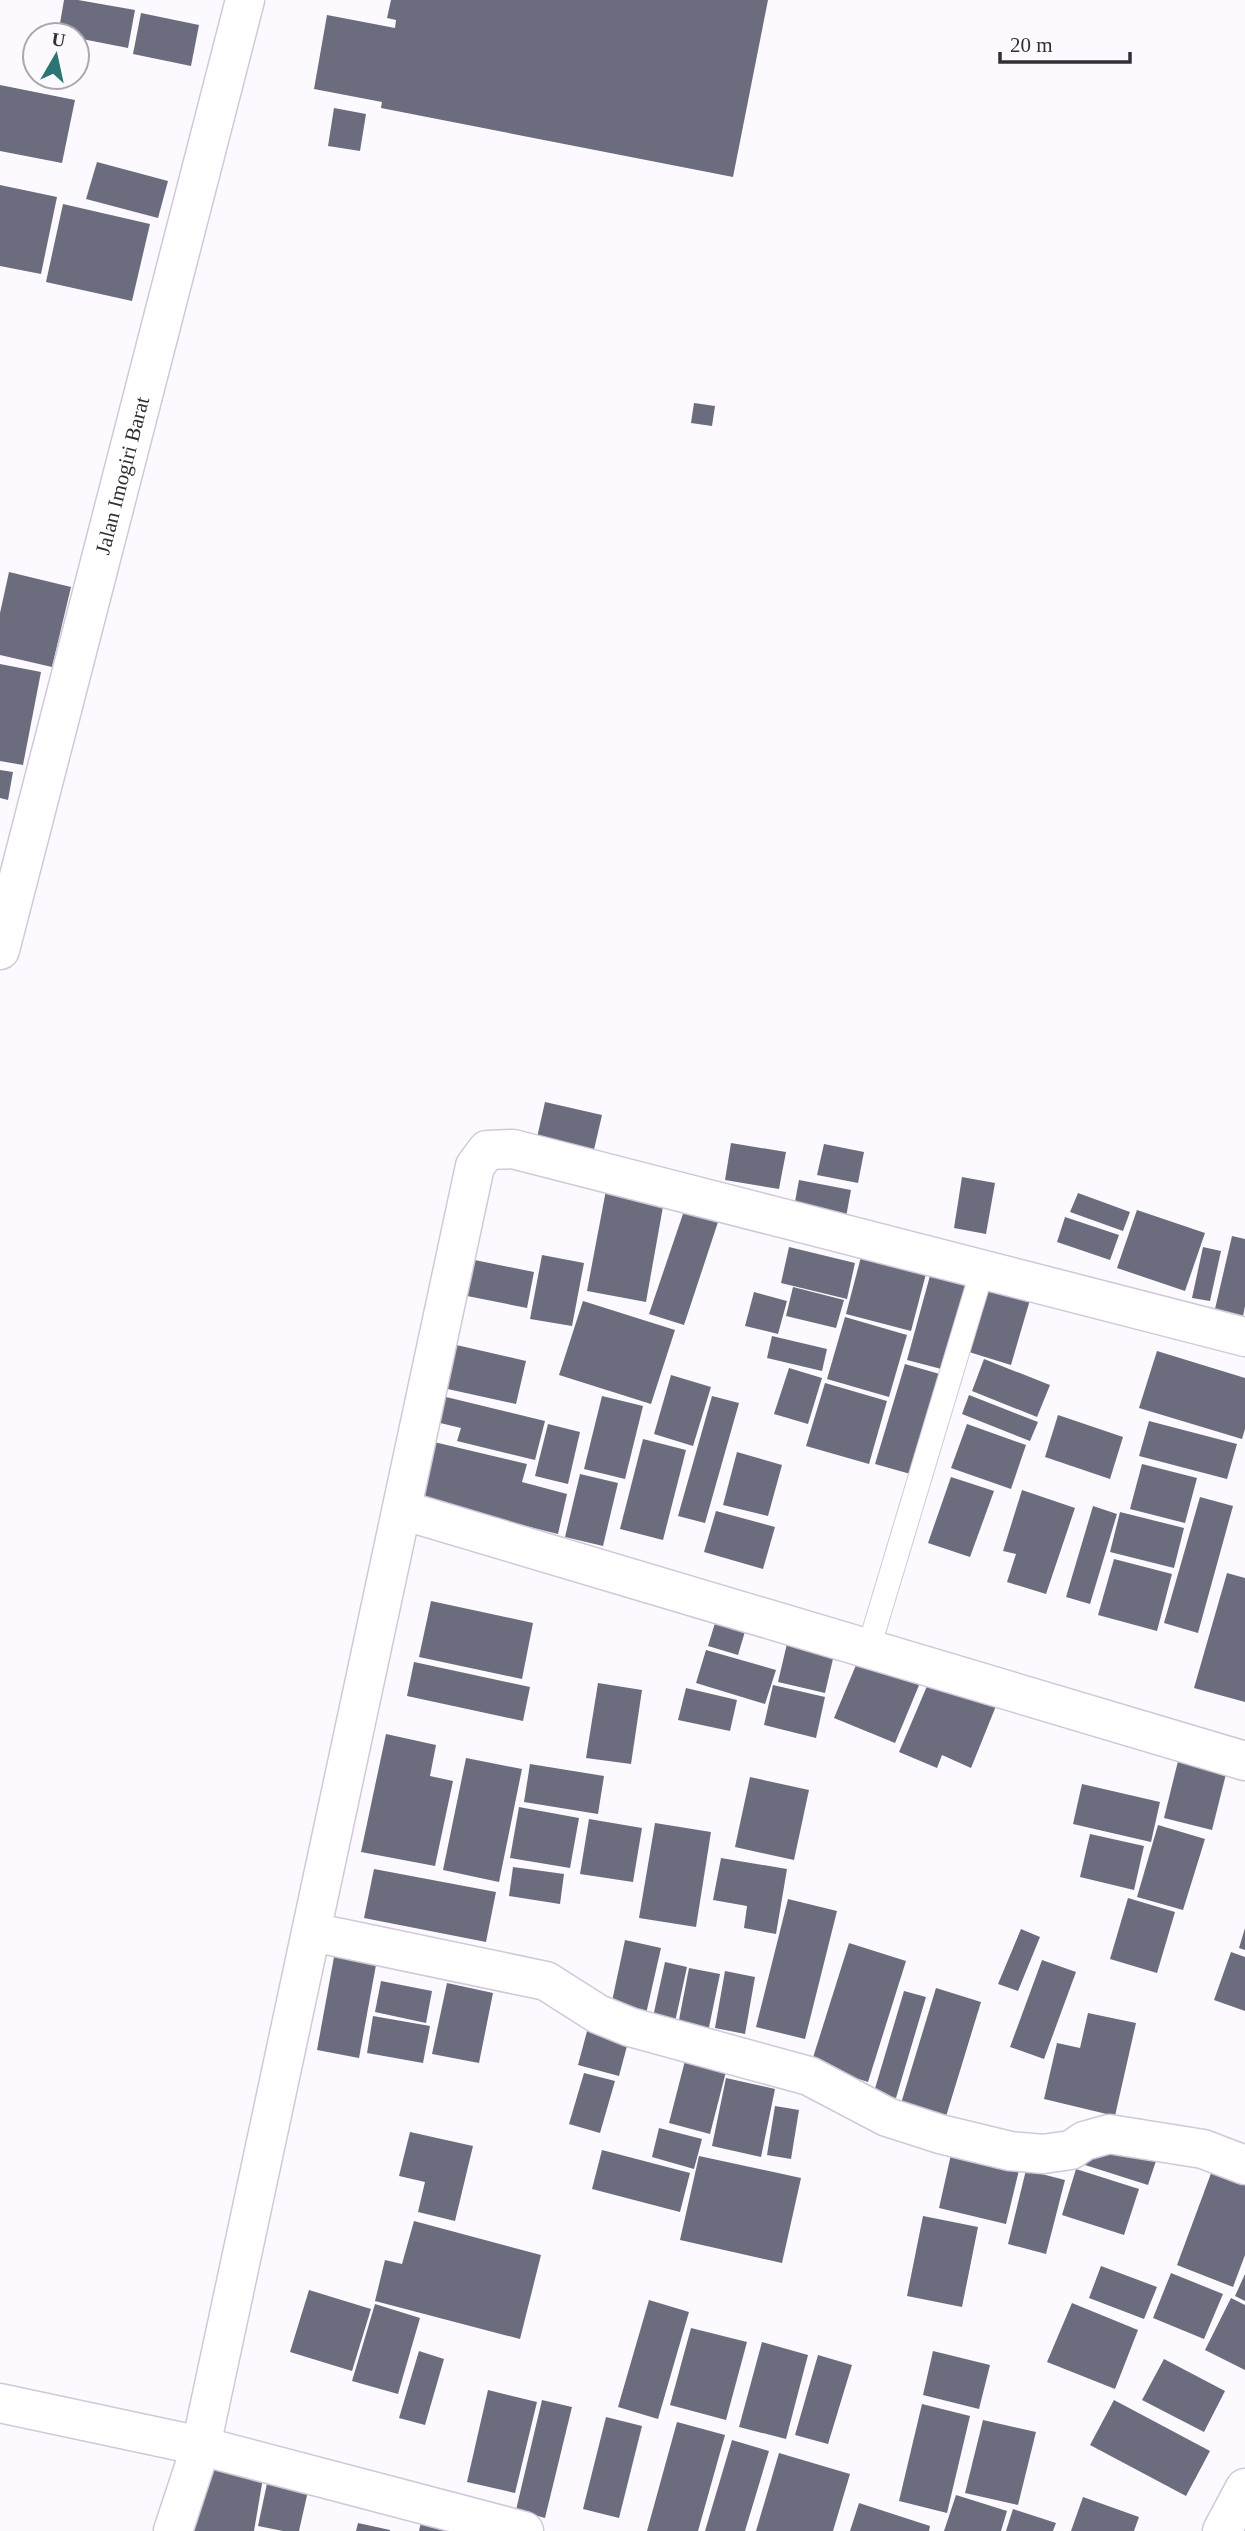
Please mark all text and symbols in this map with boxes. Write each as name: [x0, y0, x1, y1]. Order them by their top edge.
north arrow: [21, 21, 91, 91]
scale bar: [1000, 21, 1130, 65]
text: U: [50, 28, 67, 51]
text: 20 m: [1010, 33, 1053, 57]
street label: Jalan Imogiri Barat: [90, 394, 154, 557]

